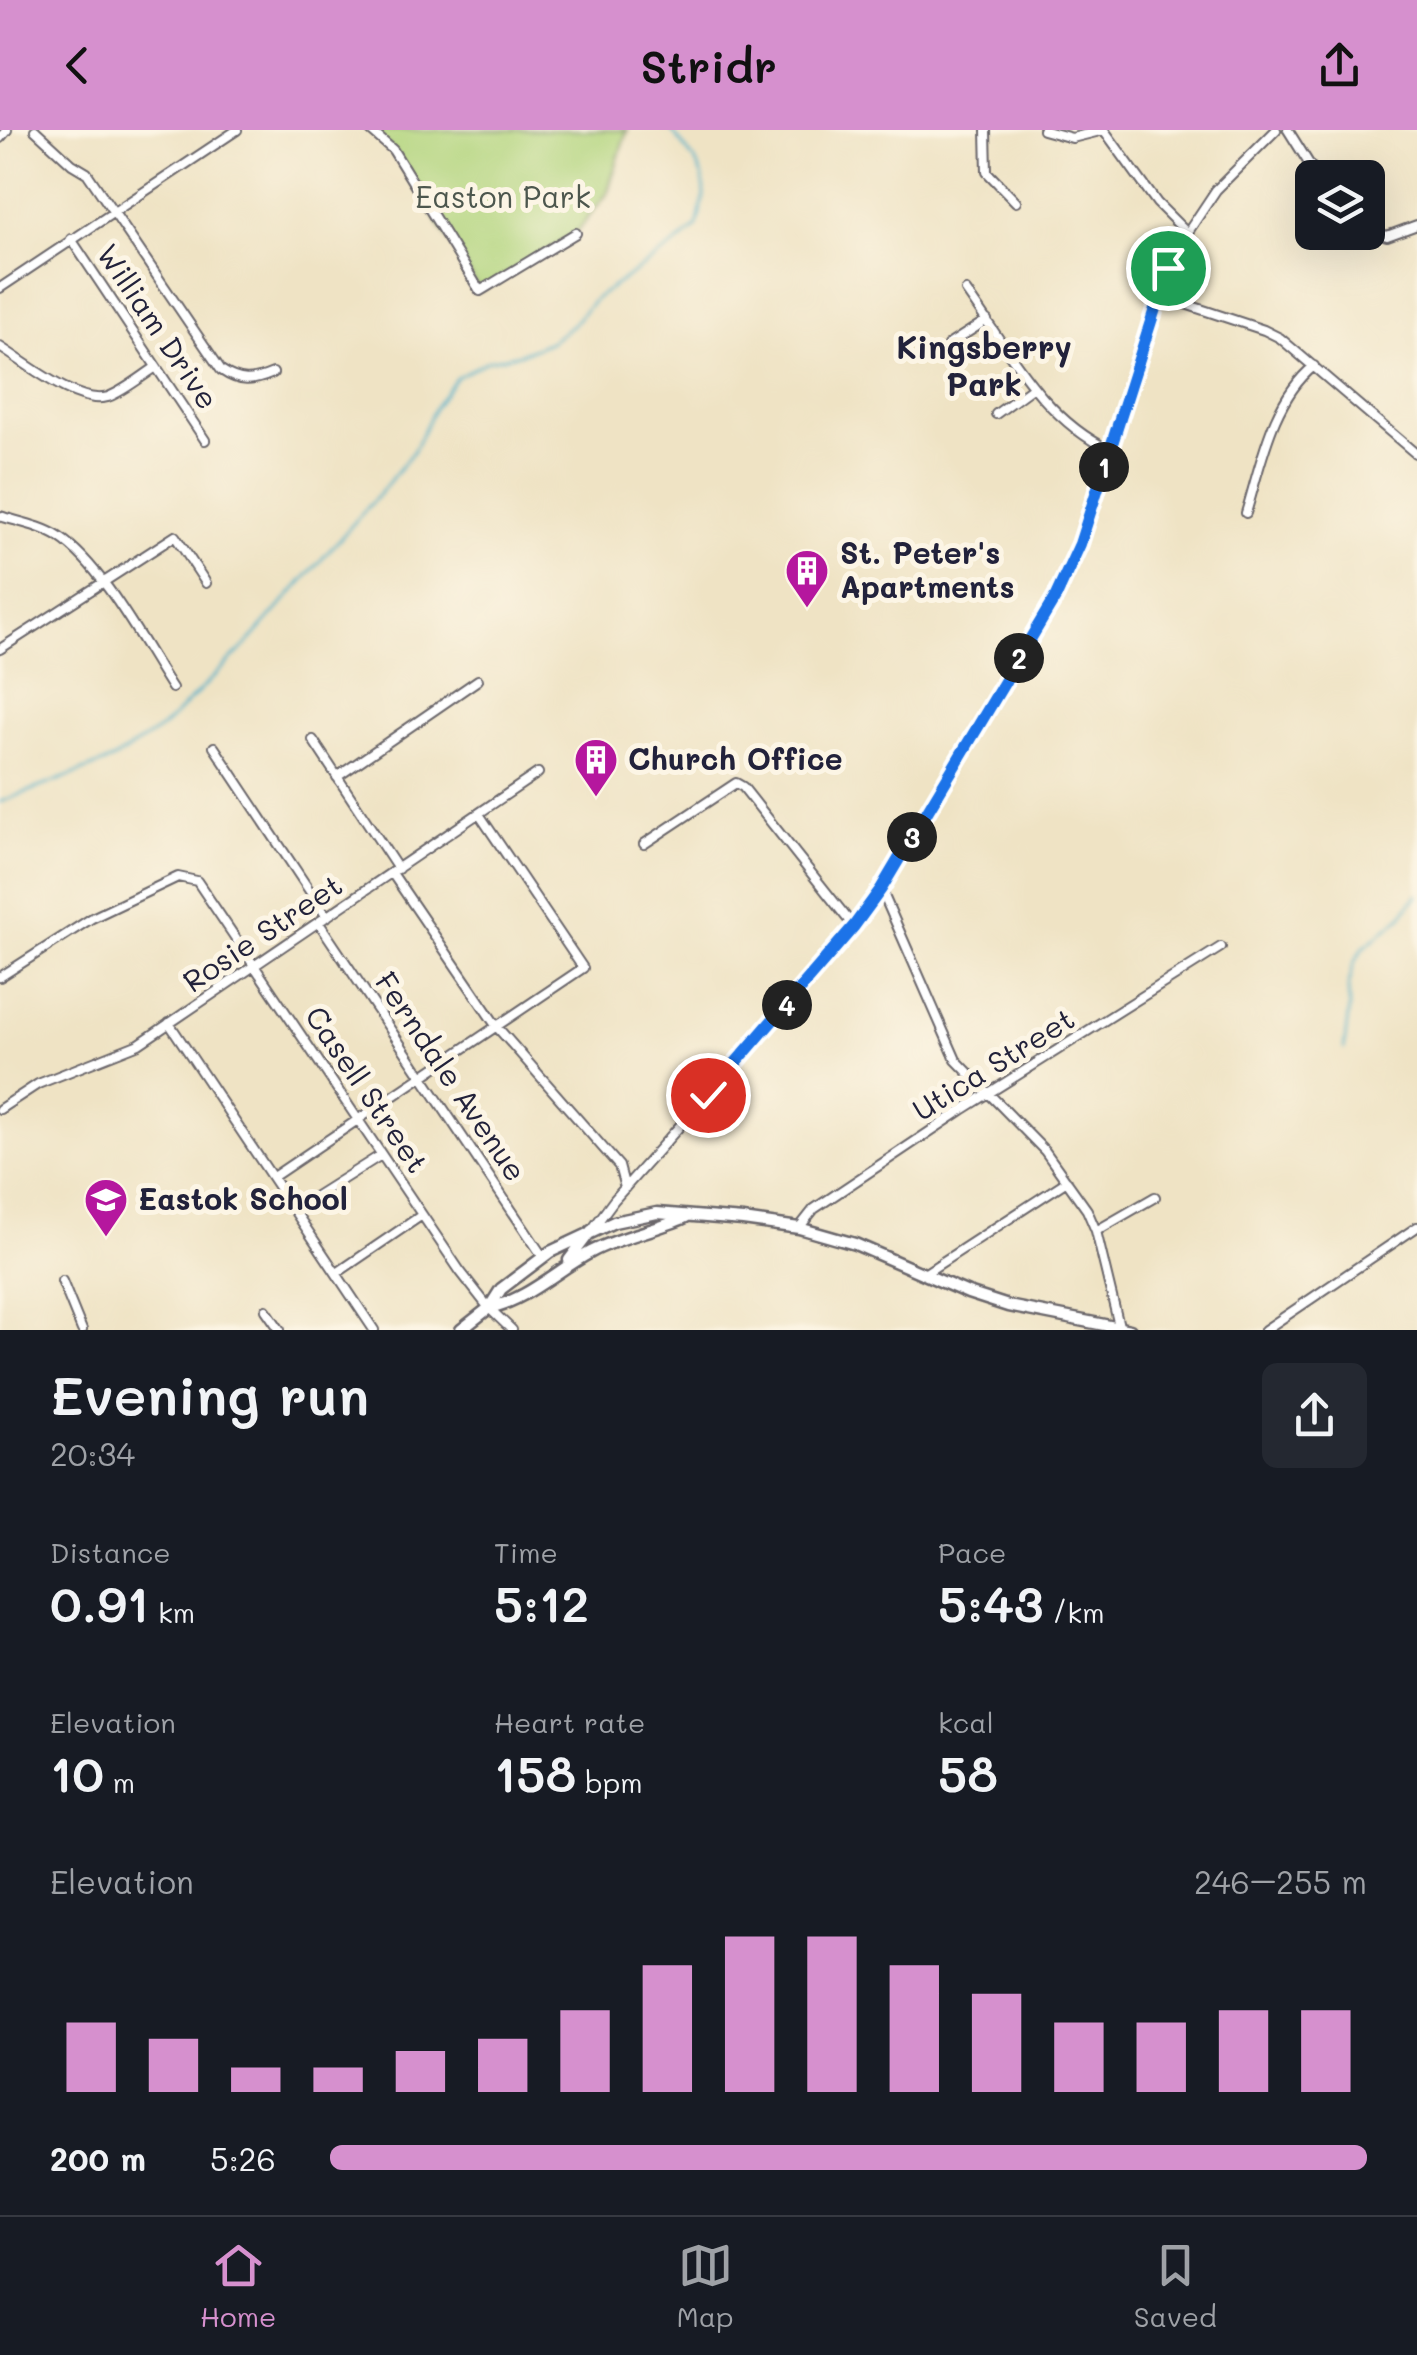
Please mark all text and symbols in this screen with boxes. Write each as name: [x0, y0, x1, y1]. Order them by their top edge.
text: Stridr: [640, 36, 777, 94]
icon: back: [50, 38, 105, 93]
icon: share: [1312, 38, 1367, 93]
map controls: [1295, 160, 1385, 250]
button: layers: [1295, 160, 1385, 250]
park label: Easton Park: [415, 176, 591, 216]
pin: [1126, 226, 1211, 311]
street label: William Drive: [89, 235, 229, 416]
icon: arrive: [1141, 241, 1196, 296]
district label: Kingsberry Park: [896, 325, 1072, 404]
pin: 1: [1079, 442, 1129, 492]
text: 1: [1098, 449, 1110, 485]
place label: St. Peter's Apartments: [840, 532, 1015, 606]
building icon: St. Peter's Apartments: [784, 548, 830, 609]
pin: 2: [994, 633, 1044, 683]
text: 2: [1011, 640, 1027, 676]
building icon: Church Office: [573, 737, 619, 798]
place label: Church Office: [628, 738, 843, 778]
pin: 3: [887, 812, 937, 862]
text: 3: [904, 819, 920, 855]
street label: Rosie Street: [174, 864, 350, 1000]
street label: Ferndale Avenue: [367, 963, 537, 1188]
pin: 4: [762, 980, 812, 1030]
text: 4: [778, 987, 796, 1023]
street label: Casell Street: [297, 998, 438, 1180]
street label: Utica Street: [904, 998, 1081, 1129]
pin: [666, 1053, 751, 1138]
icon: check: [681, 1068, 736, 1123]
school or university icon: Eastok School: [83, 1177, 129, 1238]
place label: Eastok School: [138, 1178, 348, 1218]
text: Evening run: [50, 1358, 369, 1430]
button: share: [1262, 1363, 1367, 1468]
text: 20:34: [50, 1432, 135, 1474]
text: Distance: [50, 1534, 171, 1570]
text: Time: [494, 1534, 558, 1570]
text: Pace: [938, 1534, 1006, 1570]
text: 0.91: [50, 1570, 149, 1636]
text: 5:12: [494, 1570, 589, 1636]
text: 5:43: [938, 1570, 1044, 1636]
text: km: [149, 1594, 195, 1630]
text: /km: [1044, 1594, 1104, 1630]
text: Elevation: [50, 1704, 176, 1740]
text: Heart rate: [494, 1704, 645, 1740]
text: kcal: [938, 1704, 994, 1740]
text: 10: [50, 1740, 104, 1806]
text: 158: [494, 1740, 576, 1806]
text: 58: [938, 1740, 998, 1806]
text: m: [104, 1764, 135, 1800]
text: bpm: [576, 1764, 643, 1800]
text: Elevation: [50, 1860, 194, 1902]
text: 246–255 m: [1194, 1860, 1367, 1902]
text: 200 m: [50, 2137, 146, 2179]
text: 5:26: [210, 2137, 276, 2179]
tab: Home: [200, 2238, 276, 2334]
tab: Map: [677, 2238, 734, 2334]
tab: Saved: [1134, 2238, 1217, 2334]

